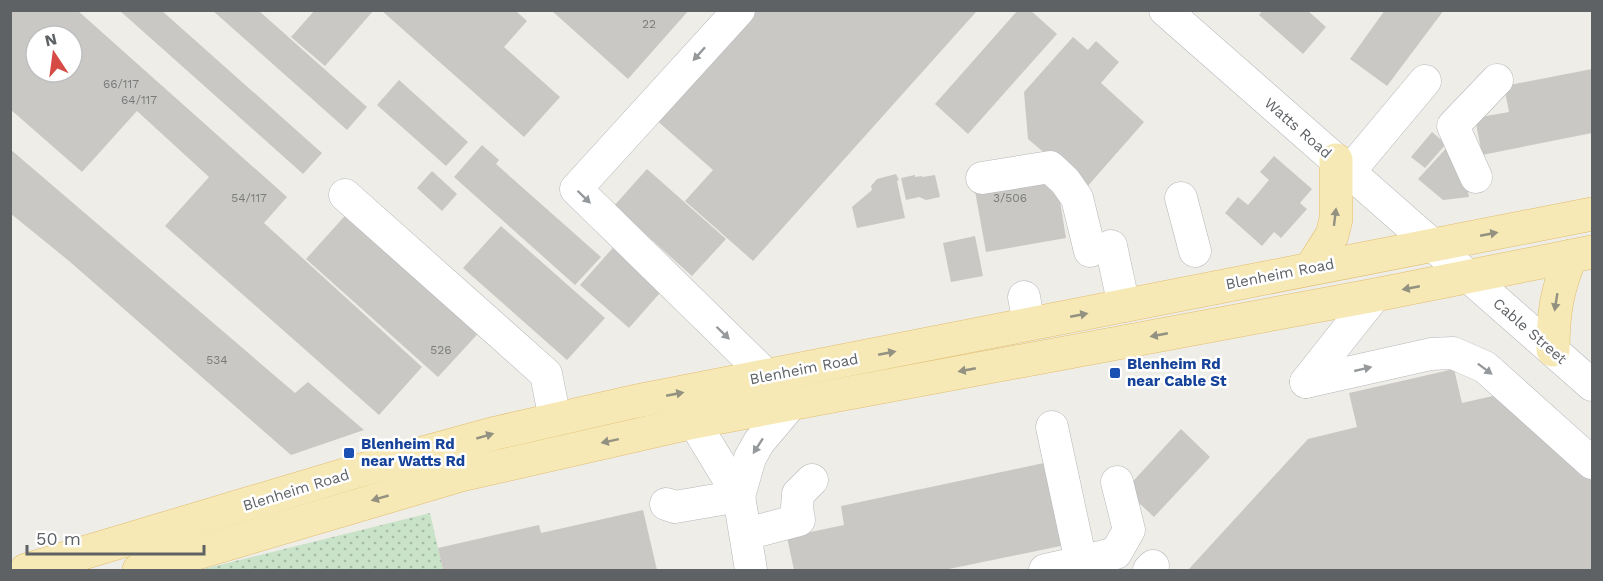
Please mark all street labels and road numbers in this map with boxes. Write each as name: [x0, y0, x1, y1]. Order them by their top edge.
street label: Watts Road: [1261, 94, 1335, 162]
street label: Blenheim Road: [1224, 255, 1336, 293]
street label: Cable Street: [1489, 294, 1571, 368]
street label: Blenheim Road: [748, 350, 860, 388]
street label: Blenheim Road: [241, 465, 351, 515]

